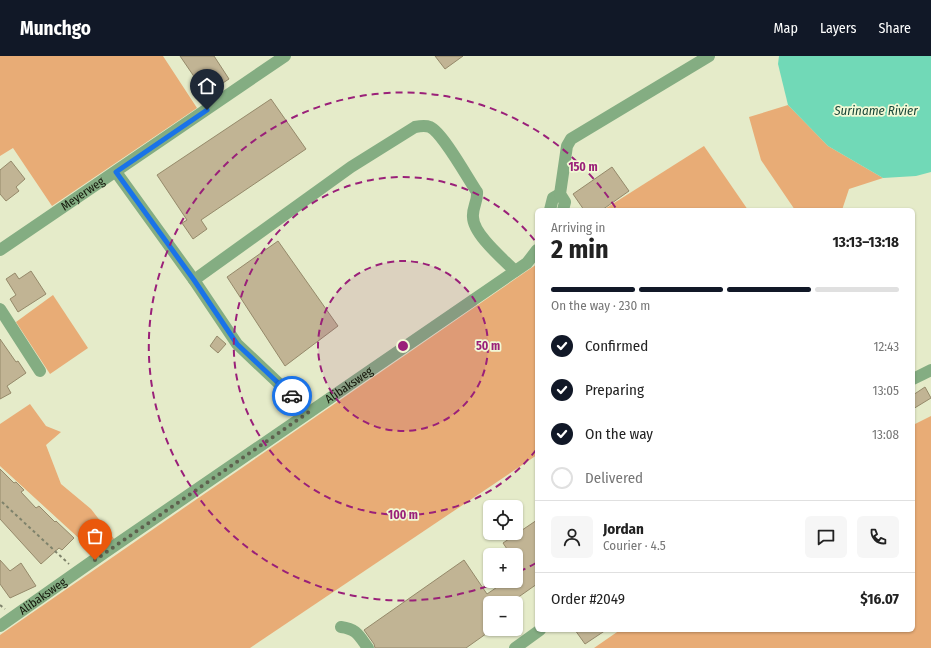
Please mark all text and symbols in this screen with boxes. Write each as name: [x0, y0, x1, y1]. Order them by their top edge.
text: Munchgo: [20, 17, 91, 40]
text: Map: [774, 20, 798, 37]
text: Layers: [820, 20, 856, 37]
text: Share: [878, 20, 911, 37]
pin: [190, 69, 224, 110]
icon: home: [196, 75, 218, 97]
water label: Suriname Rivier: [833, 103, 918, 118]
text: 150 m: [568, 160, 598, 174]
street label: Meyerweg: [58, 174, 107, 213]
text: Arriving in: [551, 220, 605, 235]
text: 13:13–13:18: [832, 233, 899, 251]
text: 2 min: [551, 234, 609, 265]
text: On the way · 230 m: [551, 298, 650, 313]
icon: check: [551, 335, 573, 357]
text: Confirmed: [585, 337, 648, 355]
centre of rings: [396, 339, 410, 353]
text: 50 m: [476, 339, 500, 353]
text: 12:43: [874, 339, 899, 354]
street label: Alibaksweg: [322, 364, 376, 406]
courier: [272, 376, 312, 416]
icon: check: [551, 379, 573, 401]
text: Preparing: [585, 381, 644, 399]
text: 13:05: [873, 383, 899, 398]
icon: car: [281, 385, 303, 407]
icon: check: [551, 423, 573, 445]
text: On the way: [585, 425, 653, 443]
text: 13:08: [872, 427, 899, 442]
text: Delivered: [585, 469, 643, 487]
map controls: [483, 500, 523, 636]
button: locate: [483, 500, 523, 540]
text: 100 m: [388, 508, 418, 522]
button: person: [551, 516, 593, 558]
button: chat: [805, 516, 847, 558]
button: phone: [857, 516, 899, 558]
pin: [78, 519, 112, 560]
text: Jordan: [603, 520, 644, 538]
icon: bag: [84, 525, 106, 547]
text: Courier · 4.5: [603, 538, 666, 553]
button: +: [483, 548, 523, 588]
street label: Alibaksweg: [16, 574, 69, 618]
text: Order #2049: [551, 590, 625, 608]
text: $16.07: [860, 590, 899, 608]
button: −: [483, 596, 523, 636]

